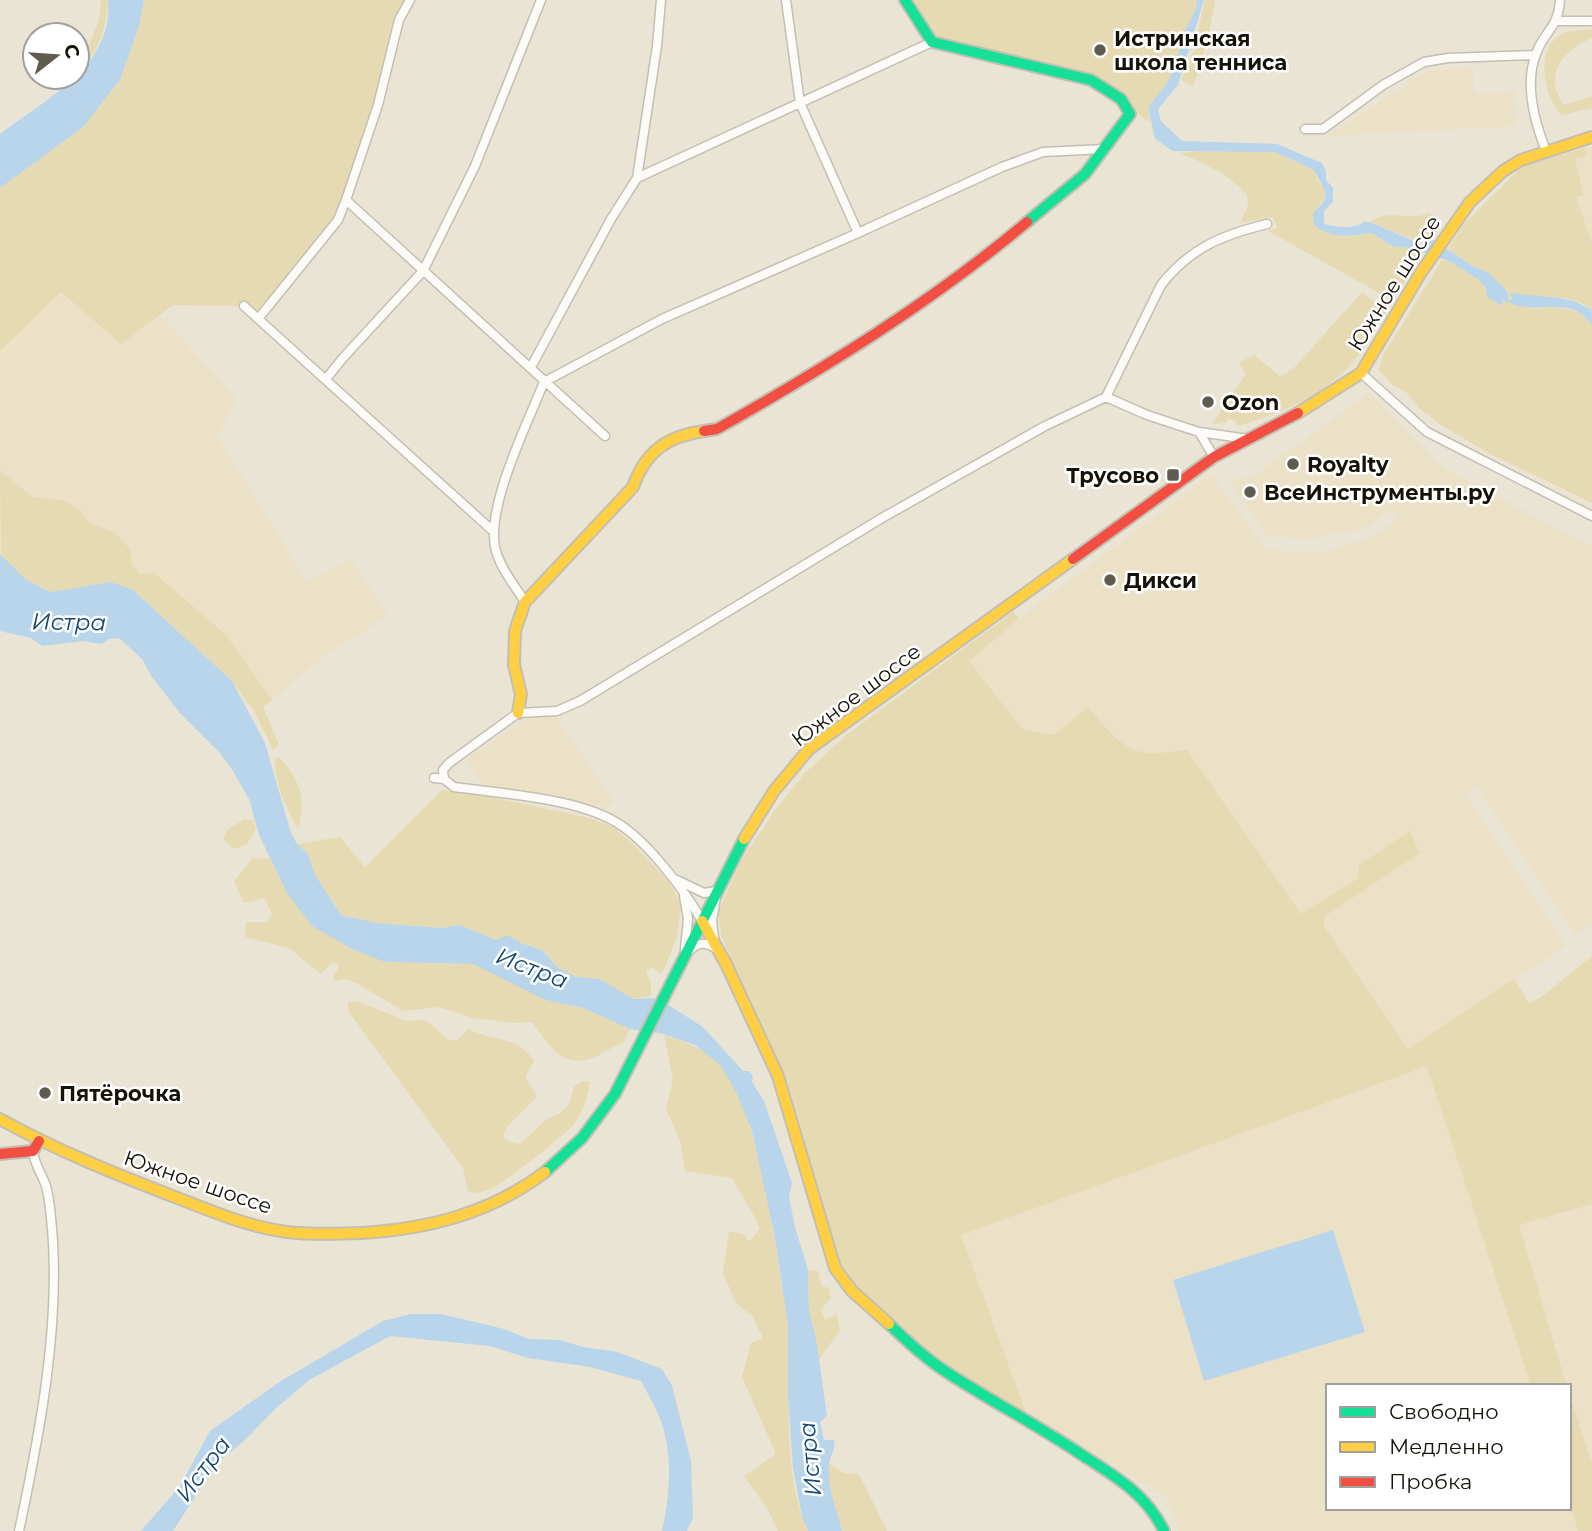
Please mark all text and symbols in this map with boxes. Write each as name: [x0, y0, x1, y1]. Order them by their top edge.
north arrow: [21, 21, 91, 91]
place label: Истринская школа тенниса: [1114, 26, 1287, 75]
text: С: [59, 41, 85, 61]
marker: Истринская школа тенниса: [1092, 42, 1108, 58]
street label: Южное шоссе: [1342, 211, 1446, 355]
place label: Ozon: [1222, 390, 1279, 415]
marker: Ozon: [1200, 394, 1216, 410]
place label: Royalty: [1307, 452, 1389, 477]
marker: Royalty: [1285, 456, 1301, 472]
place label: Трусово: [1066, 463, 1159, 488]
marker: Трусово: [1165, 467, 1181, 483]
place label: ВсеИнструменты.ру: [1264, 480, 1495, 505]
marker: ВсеИнструменты.ру: [1242, 484, 1258, 500]
place label: Дикси: [1124, 568, 1197, 593]
marker: Дикси: [1102, 572, 1118, 588]
water label: Истра: [31, 607, 107, 637]
street label: Южное шоссе: [787, 638, 925, 752]
water label: Истра: [492, 942, 572, 994]
place label: Пятёрочка: [59, 1081, 181, 1106]
marker: Пятёрочка: [37, 1085, 53, 1101]
street label: Южное шоссе: [121, 1145, 275, 1219]
legend: [1326, 1384, 1571, 1510]
text: Свободно: [1389, 1399, 1499, 1424]
water label: Истра: [793, 1421, 827, 1497]
water label: Истра: [169, 1431, 237, 1507]
text: Медленно: [1389, 1434, 1504, 1459]
text: Пробка: [1389, 1469, 1472, 1494]

